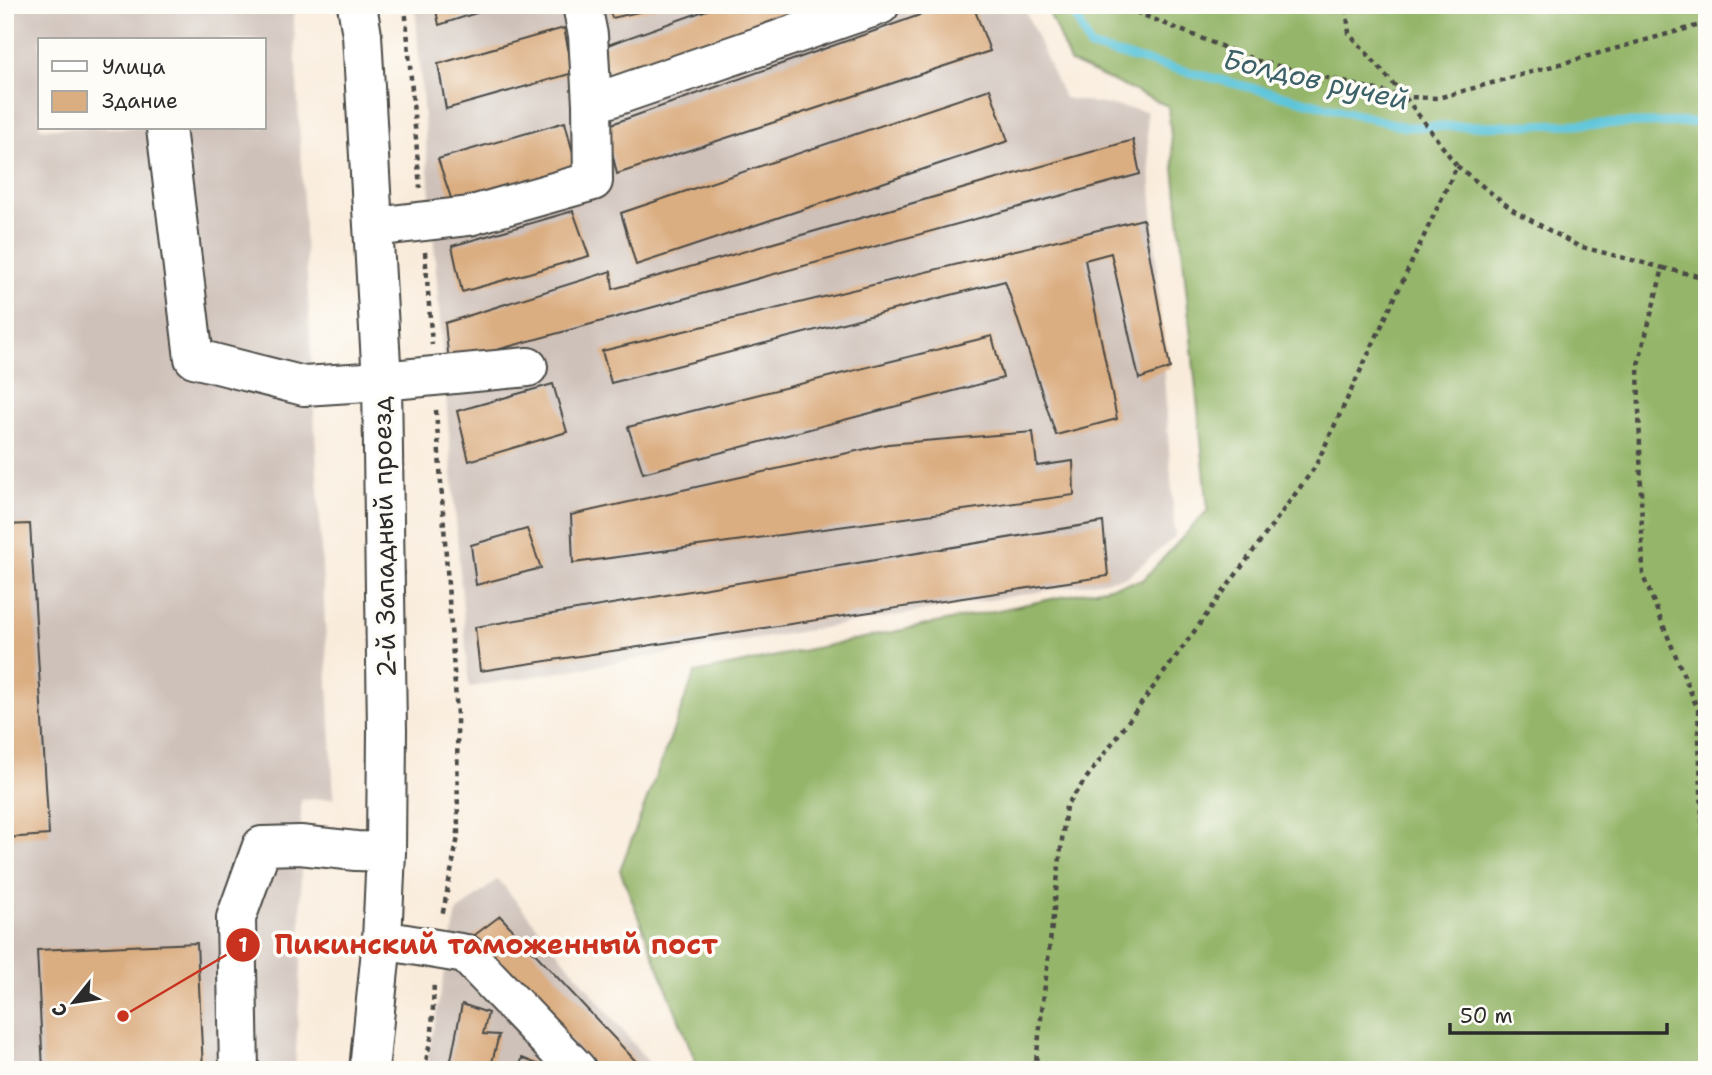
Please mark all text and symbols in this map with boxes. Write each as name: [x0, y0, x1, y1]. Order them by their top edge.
legend: [38, 38, 266, 130]
water label: Болдов ручей: [1219, 39, 1413, 119]
text: Улица: [102, 53, 165, 81]
text: Здание: [102, 87, 178, 115]
street label: 2-й Западный проезд: [364, 395, 403, 678]
callout: Пикинский таможенный пост: [225, 920, 732, 969]
text: Пикинский таможенный пост: [274, 925, 718, 963]
text: 1: [238, 931, 248, 959]
north arrow: [38, 967, 108, 1036]
scale bar: [1450, 991, 1666, 1035]
text: С: [46, 999, 73, 1022]
text: 50 m: [1460, 1002, 1513, 1030]

